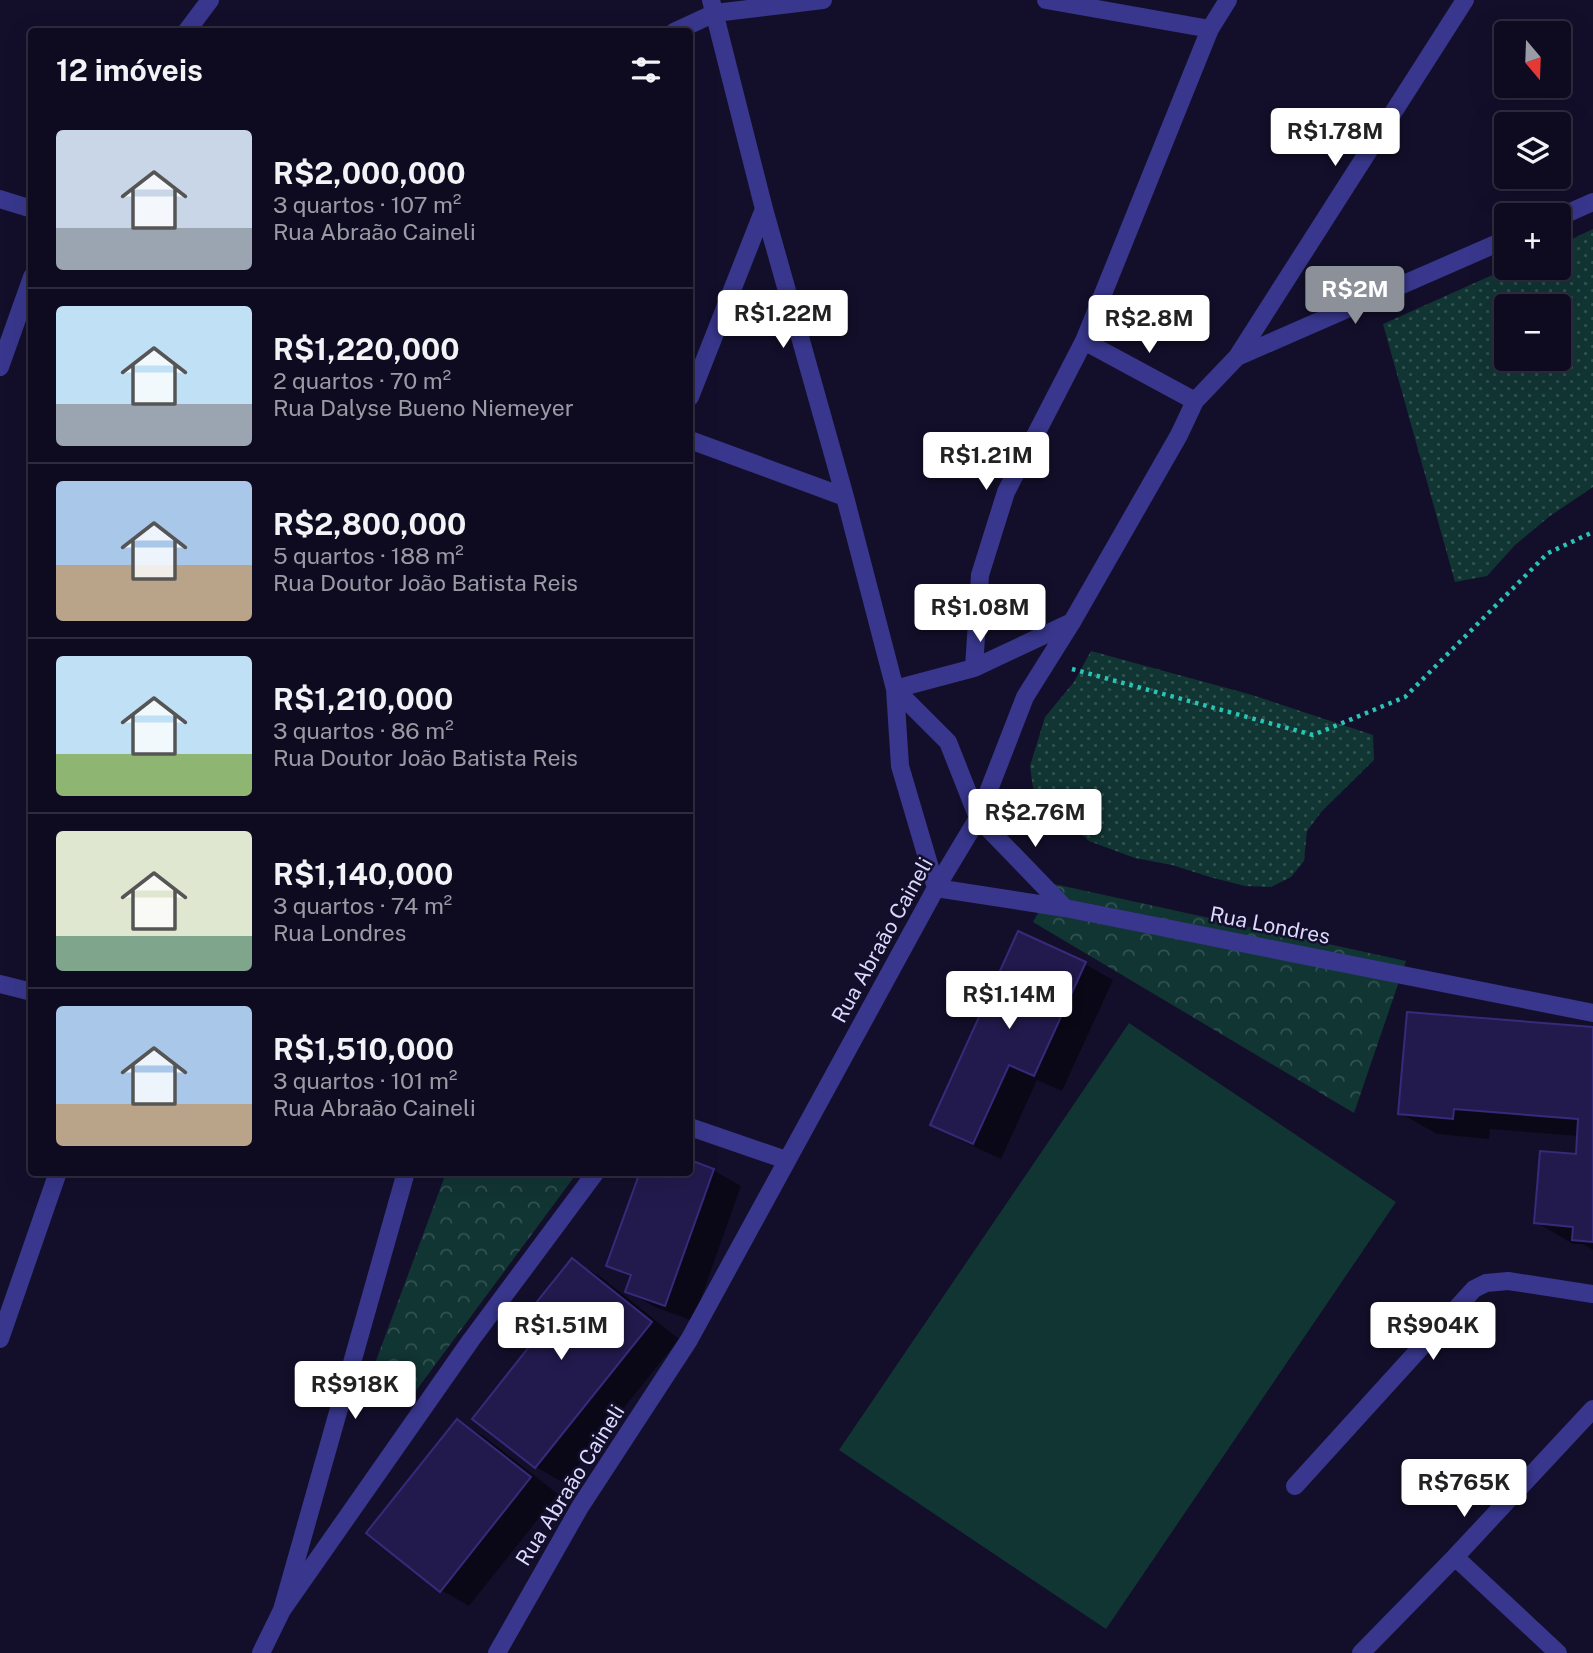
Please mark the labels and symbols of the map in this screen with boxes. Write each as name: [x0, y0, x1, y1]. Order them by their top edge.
north arrow: [1494, 21, 1572, 98]
pin: R$1.78M: [1270, 108, 1400, 168]
pin: R$2M: [1314, 266, 1396, 326]
pin: R$1.22M: [718, 290, 848, 350]
pin: R$2.8M: [1092, 296, 1206, 355]
pin: R$1.21M: [921, 433, 1051, 492]
pin: R$1.08M: [915, 584, 1045, 644]
pin: R$2.76M: [970, 790, 1100, 849]
street label: Rua Abraão Caineli: [826, 853, 938, 1027]
street label: Rua Londres: [1208, 901, 1332, 949]
pin: R$1.14M: [944, 972, 1074, 1031]
pin: R$1.51M: [496, 1302, 626, 1362]
pin: R$904K: [1376, 1302, 1490, 1362]
pin: R$918K: [298, 1362, 412, 1421]
street label: Rua Abraão Caineli: [510, 1400, 630, 1570]
pin: R$765K: [1407, 1460, 1521, 1519]

